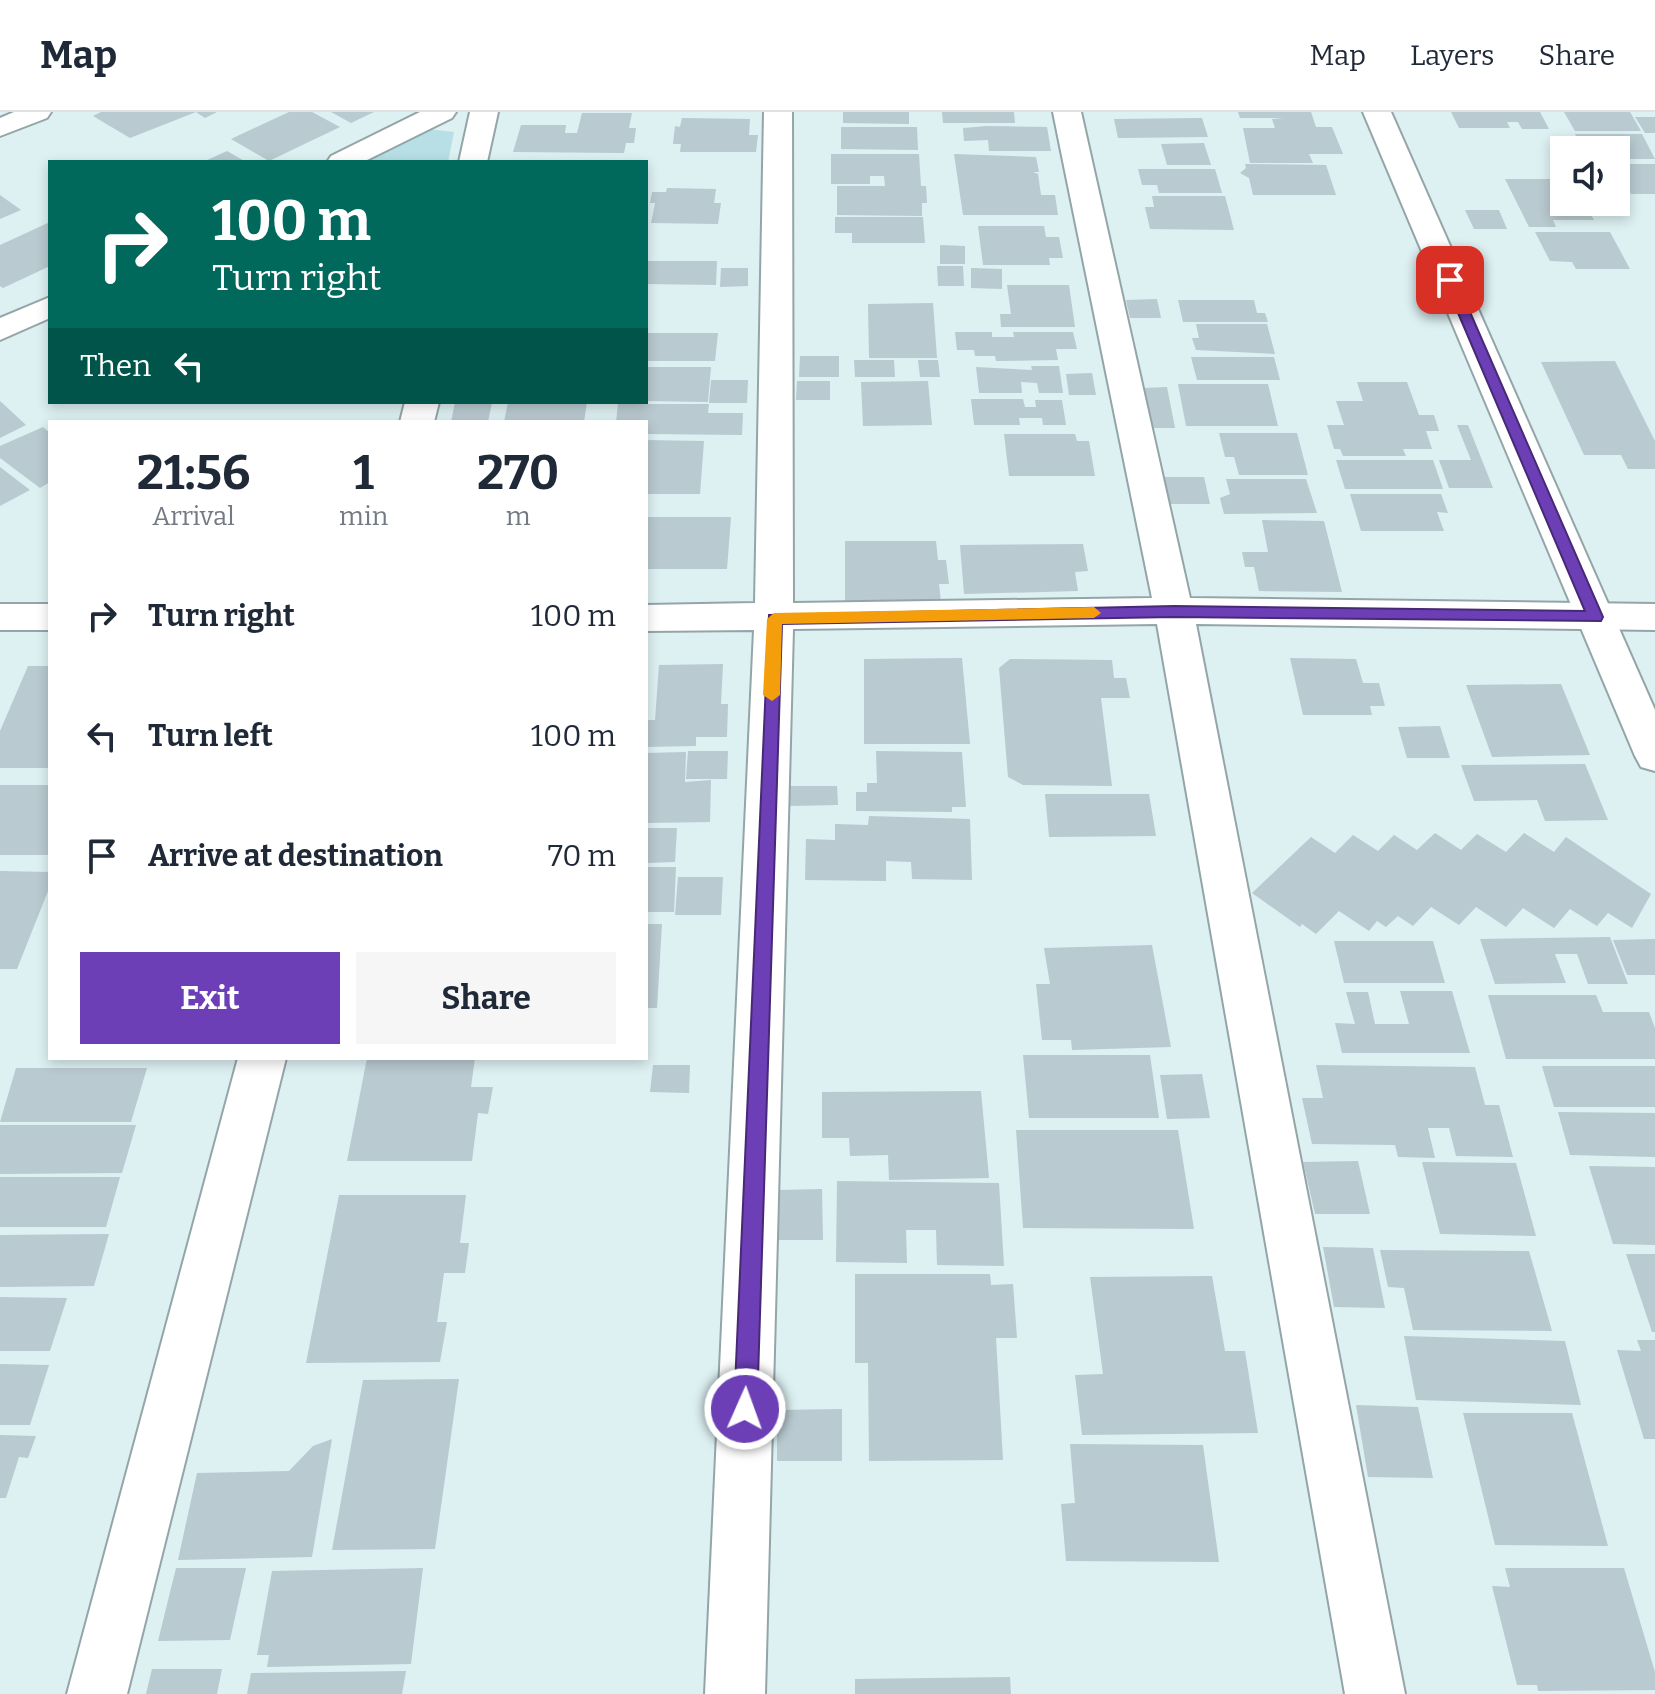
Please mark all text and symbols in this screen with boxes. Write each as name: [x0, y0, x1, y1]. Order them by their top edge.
text: Map: [40, 32, 117, 78]
text: Map: [1309, 39, 1366, 72]
text: Layers: [1410, 39, 1494, 72]
text: Share: [1538, 39, 1615, 72]
map controls: [1550, 136, 1630, 216]
button: sound: [1550, 136, 1630, 216]
text: 100 m: [212, 188, 371, 255]
icon: right: [80, 192, 184, 296]
pin: [1416, 246, 1484, 314]
text: Turn right: [212, 256, 381, 300]
icon: arrive: [1428, 258, 1472, 302]
icon: left: [167, 344, 211, 388]
text: Then: [80, 348, 151, 384]
text: 21:56: [137, 444, 250, 502]
text: 1: [353, 444, 374, 502]
text: 270: [477, 444, 559, 502]
text: Arrival: [152, 501, 235, 532]
text: min: [339, 501, 388, 532]
text: m: [506, 501, 530, 532]
icon: right: [80, 594, 124, 638]
text: Turn right: [148, 598, 295, 634]
text: 100 m: [531, 598, 616, 634]
icon: left: [80, 714, 124, 758]
text: Turn left: [148, 718, 273, 754]
text: 100 m: [531, 718, 616, 754]
icon: arrive: [80, 834, 124, 878]
text: Arrive at destination: [148, 838, 443, 874]
text: 70 m: [548, 838, 616, 874]
button: Exit: [80, 952, 340, 1044]
button: Share: [356, 952, 616, 1044]
position arrow: [703, 1367, 787, 1451]

